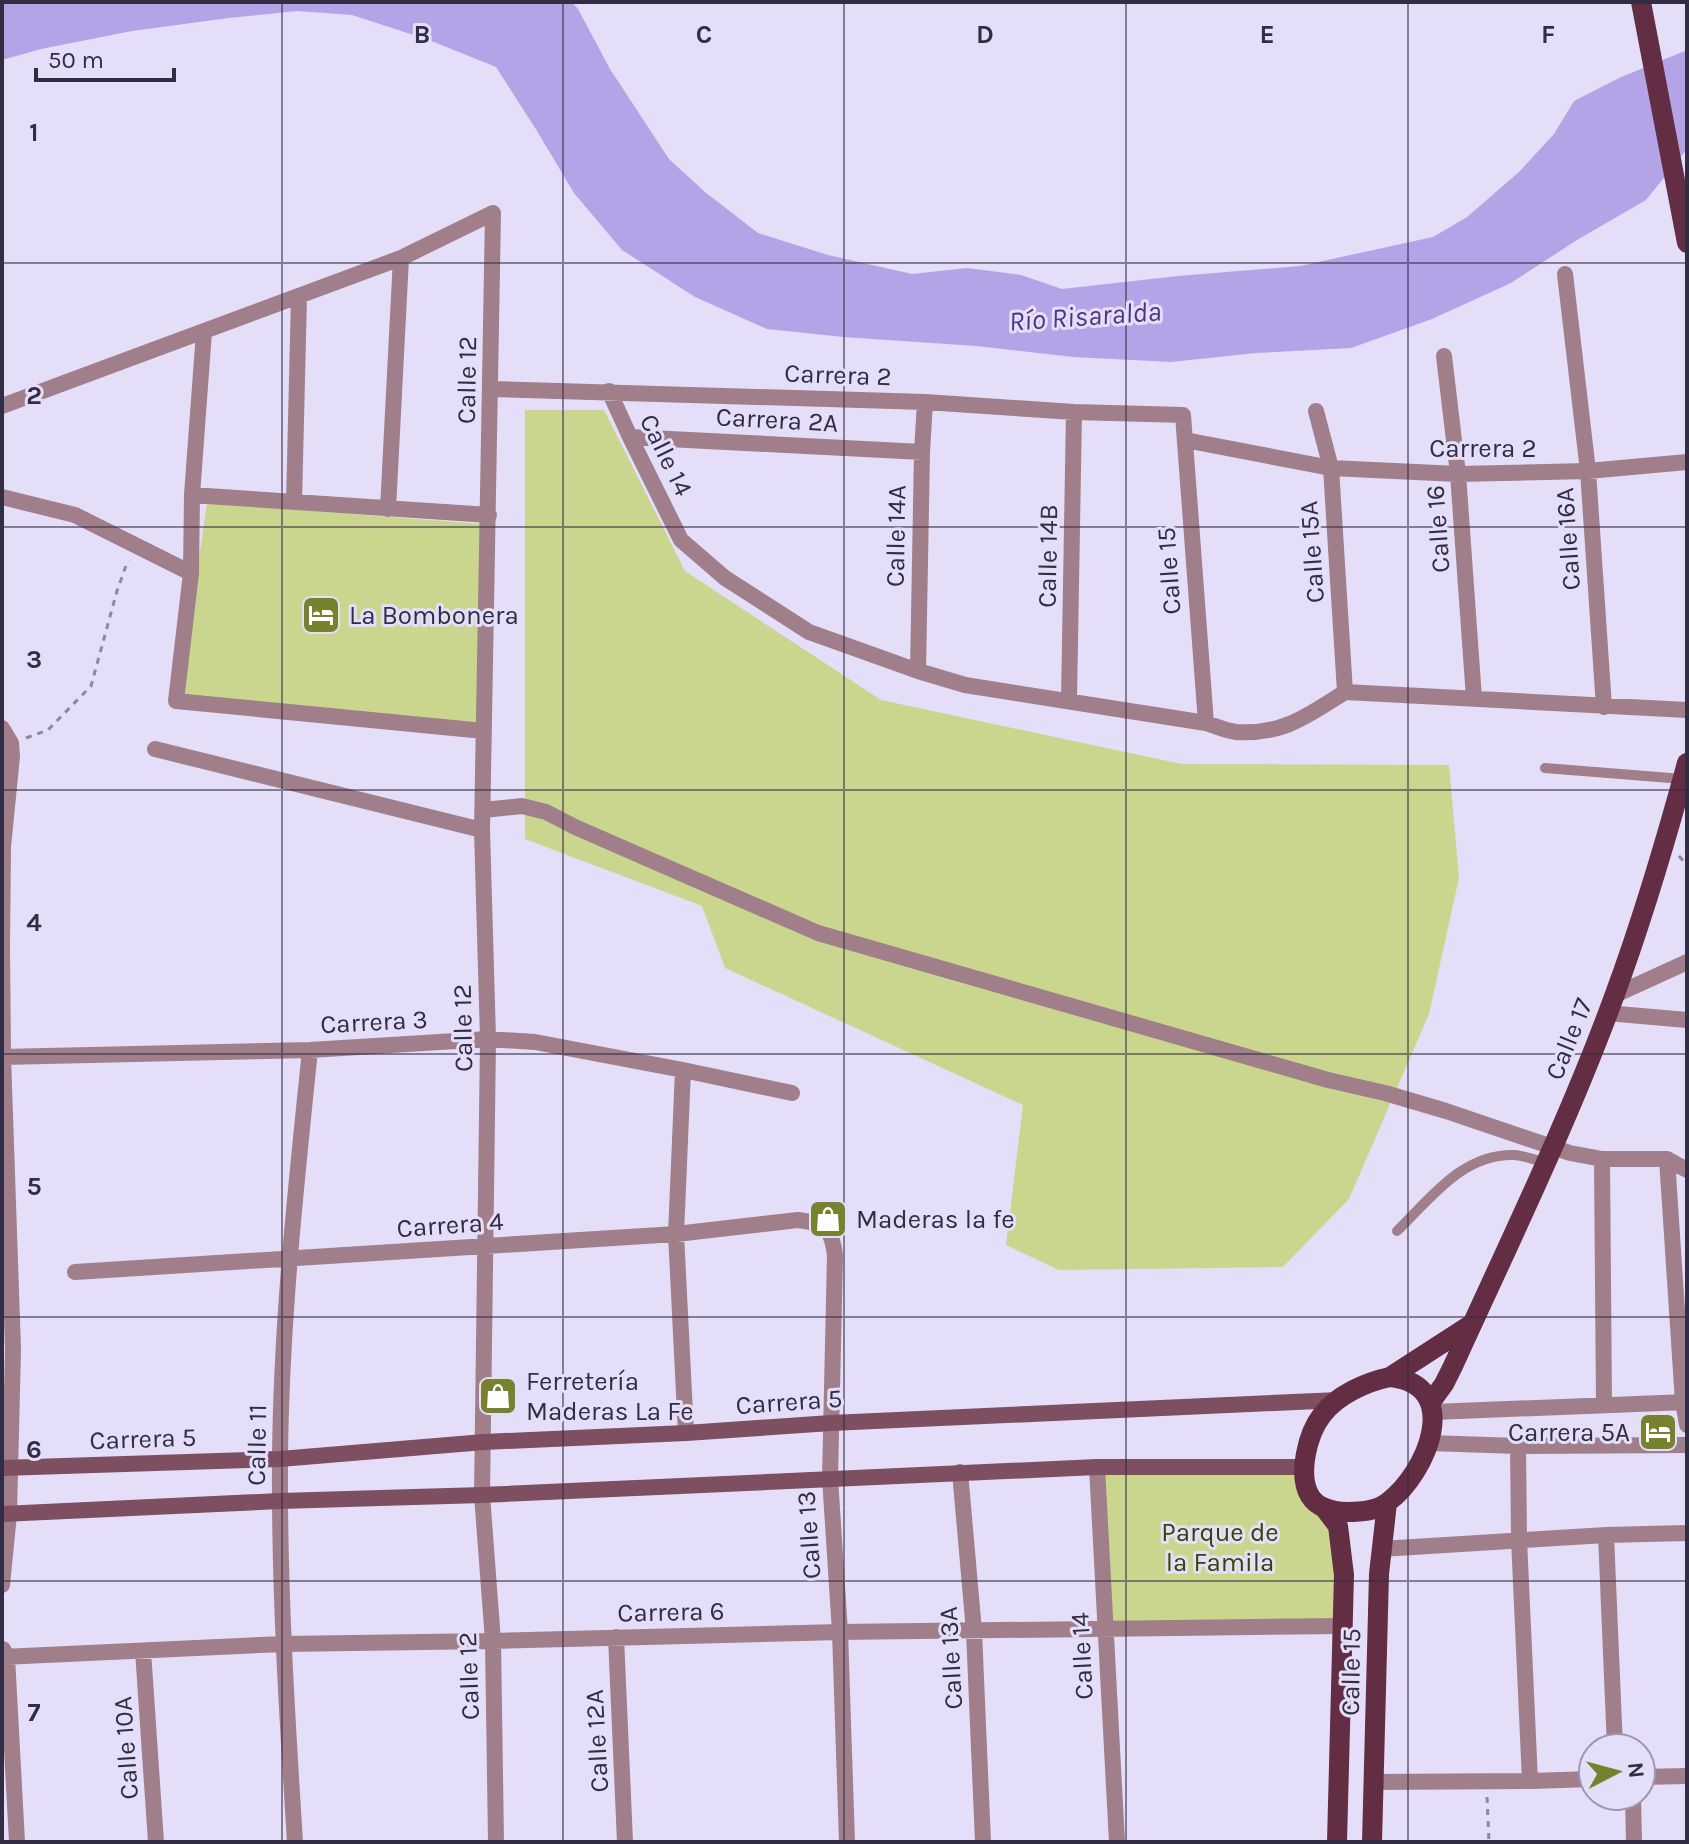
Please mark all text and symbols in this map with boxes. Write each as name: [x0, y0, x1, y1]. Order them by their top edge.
text: B: [414, 19, 430, 50]
text: C: [696, 19, 712, 50]
text: D: [976, 19, 994, 50]
text: E: [1259, 19, 1275, 50]
text: F: [1541, 19, 1555, 50]
scale bar: [36, 32, 174, 82]
text: 50 m: [48, 46, 104, 74]
text: 1: [29, 117, 39, 148]
water label: Río Risaralda: [1008, 294, 1162, 338]
street label: Calle 12: [451, 336, 483, 424]
street label: Carrera 2: [784, 358, 892, 392]
text: 2: [26, 380, 42, 411]
street label: Carrera 2A: [715, 401, 839, 439]
street label: Calle 14: [633, 409, 699, 501]
street label: Carrera 2: [1429, 433, 1537, 464]
street label: Calle 14A: [880, 484, 912, 587]
street label: Calle 16: [1419, 484, 1457, 574]
street label: Calle 16A: [1549, 487, 1587, 591]
street label: Calle 15A: [1293, 500, 1331, 604]
street label: Calle 14B: [1032, 504, 1064, 608]
street label: Calle 15: [1150, 526, 1188, 616]
hotel icon: La Bombonera: [300, 594, 342, 636]
place label: La Bombonera: [349, 600, 519, 631]
text: 3: [26, 644, 42, 675]
text: 4: [26, 907, 42, 938]
street label: Calle 12: [447, 984, 479, 1072]
street label: Calle 17: [1539, 994, 1599, 1084]
street label: Carrera 3: [319, 1004, 429, 1040]
text: 5: [26, 1171, 42, 1202]
shop icon: Maderas la fe: [807, 1198, 849, 1240]
place label: Maderas la fe: [856, 1204, 1015, 1235]
street label: Carrera 4: [396, 1206, 504, 1244]
place label: Ferretería Maderas La Fe: [526, 1366, 694, 1427]
shop icon: Ferretería Maderas La Fe: [477, 1375, 519, 1417]
street label: Carrera 5: [735, 1383, 843, 1421]
street label: Calle 11: [241, 1404, 273, 1486]
hotel icon: Carrera 5A: [1637, 1411, 1679, 1453]
place label: Carrera 5A: [1508, 1417, 1630, 1448]
street label: Carrera 5: [89, 1422, 197, 1456]
text: 6: [26, 1434, 42, 1465]
street label: Calle 13: [790, 1490, 828, 1580]
park label: Parque de la Famila: [1161, 1517, 1279, 1578]
street label: Carrera 6: [617, 1596, 725, 1628]
street label: Calle 13A: [933, 1606, 969, 1710]
street label: Calle 14: [1064, 1612, 1100, 1700]
street label: Calle 15: [1335, 1628, 1367, 1716]
street label: Calle 12: [452, 1631, 486, 1721]
street label: Calle 12A: [579, 1689, 615, 1793]
street label: Calle 10A: [107, 1695, 145, 1801]
text: 7: [28, 1697, 41, 1728]
north arrow: [1577, 1732, 1657, 1812]
text: N: [1622, 1761, 1650, 1779]

